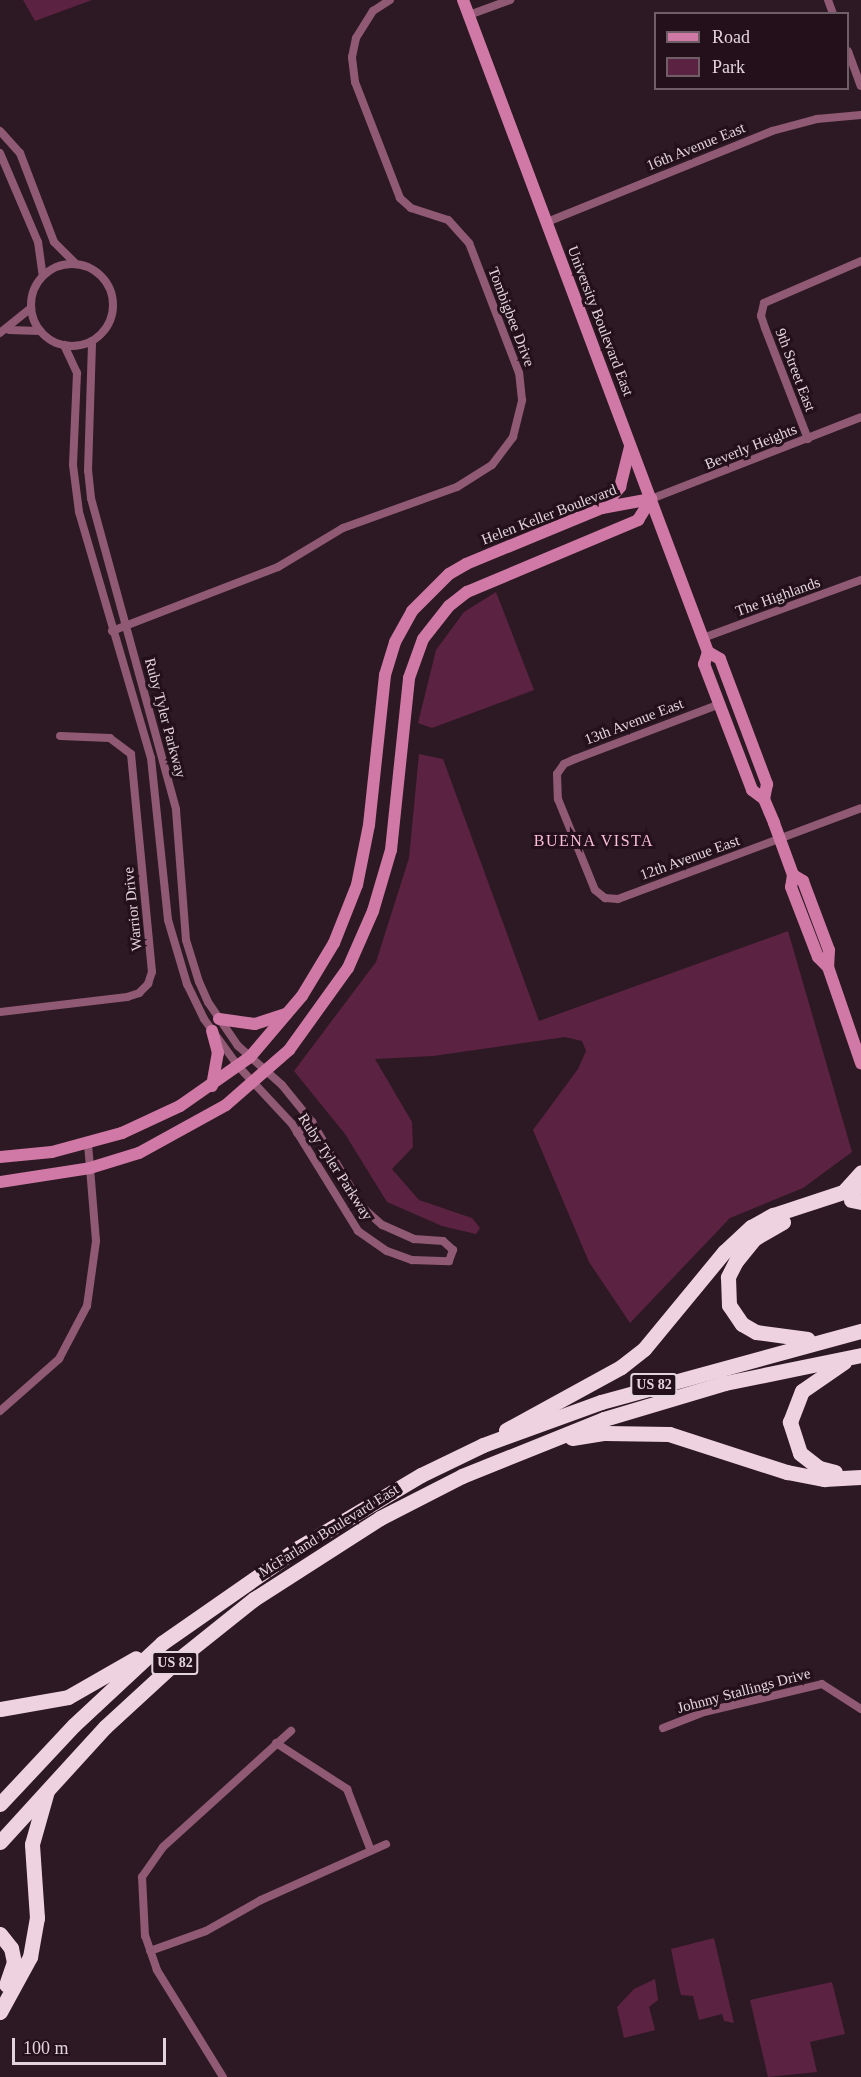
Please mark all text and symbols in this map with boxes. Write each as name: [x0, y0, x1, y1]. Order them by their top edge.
legend: [654, 12, 849, 90]
text: Road: [712, 27, 750, 47]
text: Park: [712, 57, 745, 77]
street label: 16th Avenue East: [644, 119, 748, 175]
street label: University Boulevard East: [563, 243, 637, 399]
street label: Tombigbee Drive: [484, 265, 538, 369]
street label: 9th Street East: [771, 326, 819, 414]
street label: Beverly Heights: [702, 420, 800, 474]
street label: Helen Keller Boulevard: [479, 481, 619, 549]
street label: The Highlands: [733, 573, 823, 621]
street label: Ruby Tyler Parkway: [140, 656, 190, 780]
street label: 13th Avenue East: [582, 695, 686, 749]
district label: BUENA VISTA: [533, 831, 655, 851]
street label: 12th Avenue East: [637, 831, 743, 885]
street label: Warrior Drive: [120, 866, 146, 952]
street label: Ruby Tyler Parkway: [294, 1110, 376, 1224]
road number: US 82: [630, 1374, 678, 1396]
street label: McFarland Boulevard East: [256, 1481, 402, 1581]
road number: US 82: [151, 1652, 199, 1674]
street label: Johnny Stallings Drive: [675, 1665, 813, 1717]
scale bar: [15, 2026, 170, 2064]
text: 100 m: [23, 2038, 69, 2058]

